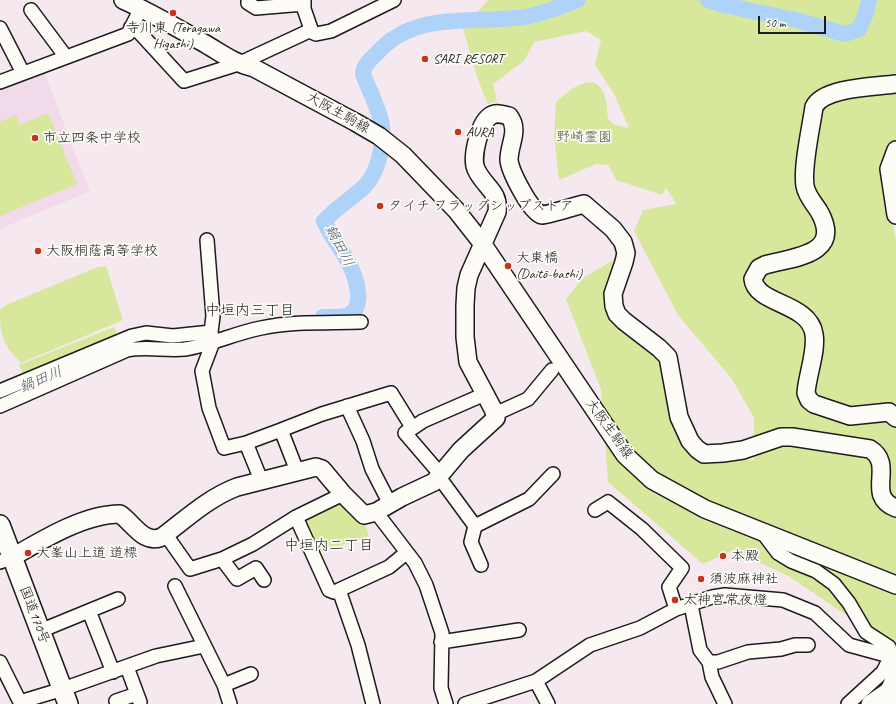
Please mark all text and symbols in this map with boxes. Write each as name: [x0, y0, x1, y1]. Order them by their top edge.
marker: 寺川東 (Teragawa Higashi): [168, 8, 178, 18]
scale bar: [760, 8, 828, 34]
text: 50 m: [765, 15, 785, 31]
place label: 寺川東 (Teragawa Higashi): [126, 20, 220, 52]
place label: SARI RESORT: [433, 51, 504, 67]
marker: SARI RESORT: [420, 54, 430, 64]
street label: 大阪生駒線: [303, 89, 373, 137]
place label: AURA: [466, 124, 494, 140]
marker: AURA: [453, 127, 463, 137]
park label: 野崎霊園: [556, 129, 612, 145]
place label: 市立四条中学校: [43, 130, 141, 146]
marker: 市立四条中学校: [30, 133, 40, 143]
place label: タイチ フラッグシップストア: [388, 198, 573, 214]
marker: タイチ フラッグシップストア: [375, 201, 385, 211]
water label: 鍋田川: [321, 222, 357, 270]
place label: 大阪桐蔭高等学校: [46, 243, 158, 259]
marker: 大阪桐蔭高等学校: [33, 246, 43, 256]
place label: 大東橋 (Daitō-bashi): [516, 250, 582, 282]
marker: 大東橋 (Daitō-bashi): [503, 261, 513, 271]
district label: 中垣内三丁目: [205, 302, 295, 320]
water label: 鍋田川: [17, 363, 65, 397]
street label: 大阪生駒線: [582, 396, 636, 462]
district label: 中垣内二丁目: [284, 537, 374, 555]
place label: 大峯山上道 道標: [36, 545, 137, 561]
marker: 大峯山上道 道標: [23, 548, 33, 558]
place label: 本殿: [731, 548, 759, 564]
marker: 本殿: [718, 551, 728, 561]
place label: 須波麻神社: [709, 571, 779, 587]
marker: 須波麻神社: [696, 574, 706, 584]
street label: 国道170号: [15, 584, 53, 646]
place label: 太神宮常夜燈: [683, 592, 767, 608]
marker: 太神宮常夜燈: [670, 595, 680, 605]

